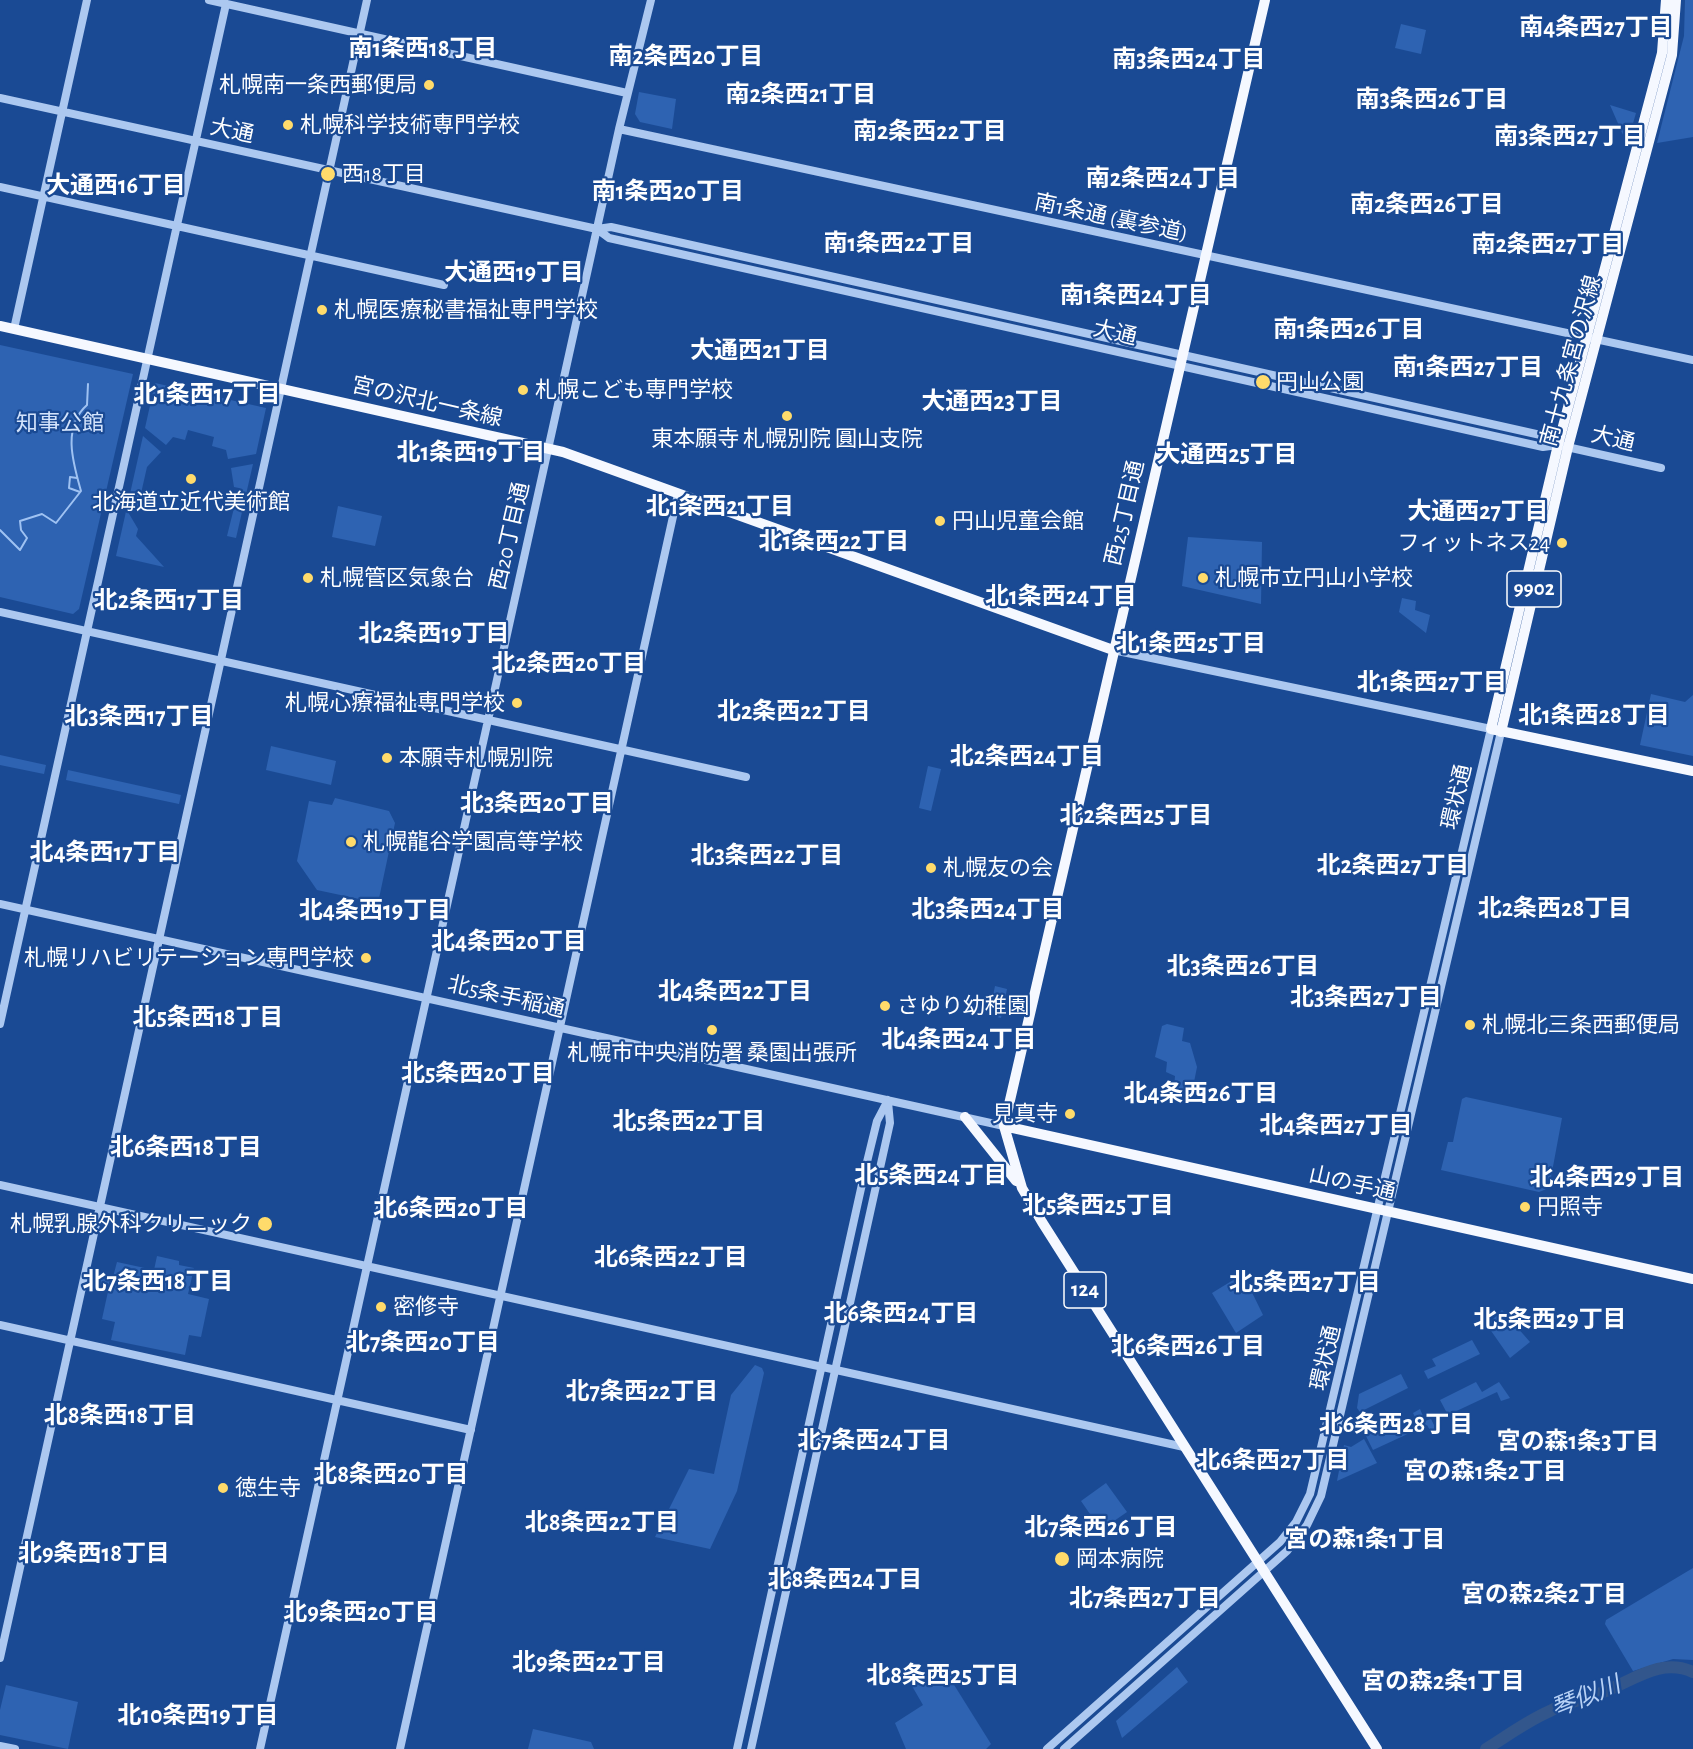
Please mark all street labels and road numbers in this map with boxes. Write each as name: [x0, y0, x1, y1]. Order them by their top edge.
street label: 大通: [208, 114, 256, 148]
street label: 南1条通 (裏参道): [1032, 189, 1190, 247]
street label: 南十九条宮の沢線: [1535, 273, 1607, 449]
street label: 大通: [1091, 315, 1139, 351]
street label: 宮の沢北一条線: [349, 372, 505, 432]
street label: 大通: [1589, 421, 1637, 457]
street label: 西25丁目通: [1100, 458, 1150, 568]
street label: 西20丁目通: [485, 480, 535, 592]
road number: 9902: [1507, 571, 1561, 607]
street label: 環状通: [1437, 762, 1477, 832]
street label: 北5条手稲通: [445, 971, 567, 1023]
street label: 山の手通: [1306, 1161, 1398, 1207]
road number: 124: [1064, 1272, 1106, 1308]
street label: 環状通: [1306, 1323, 1346, 1393]

